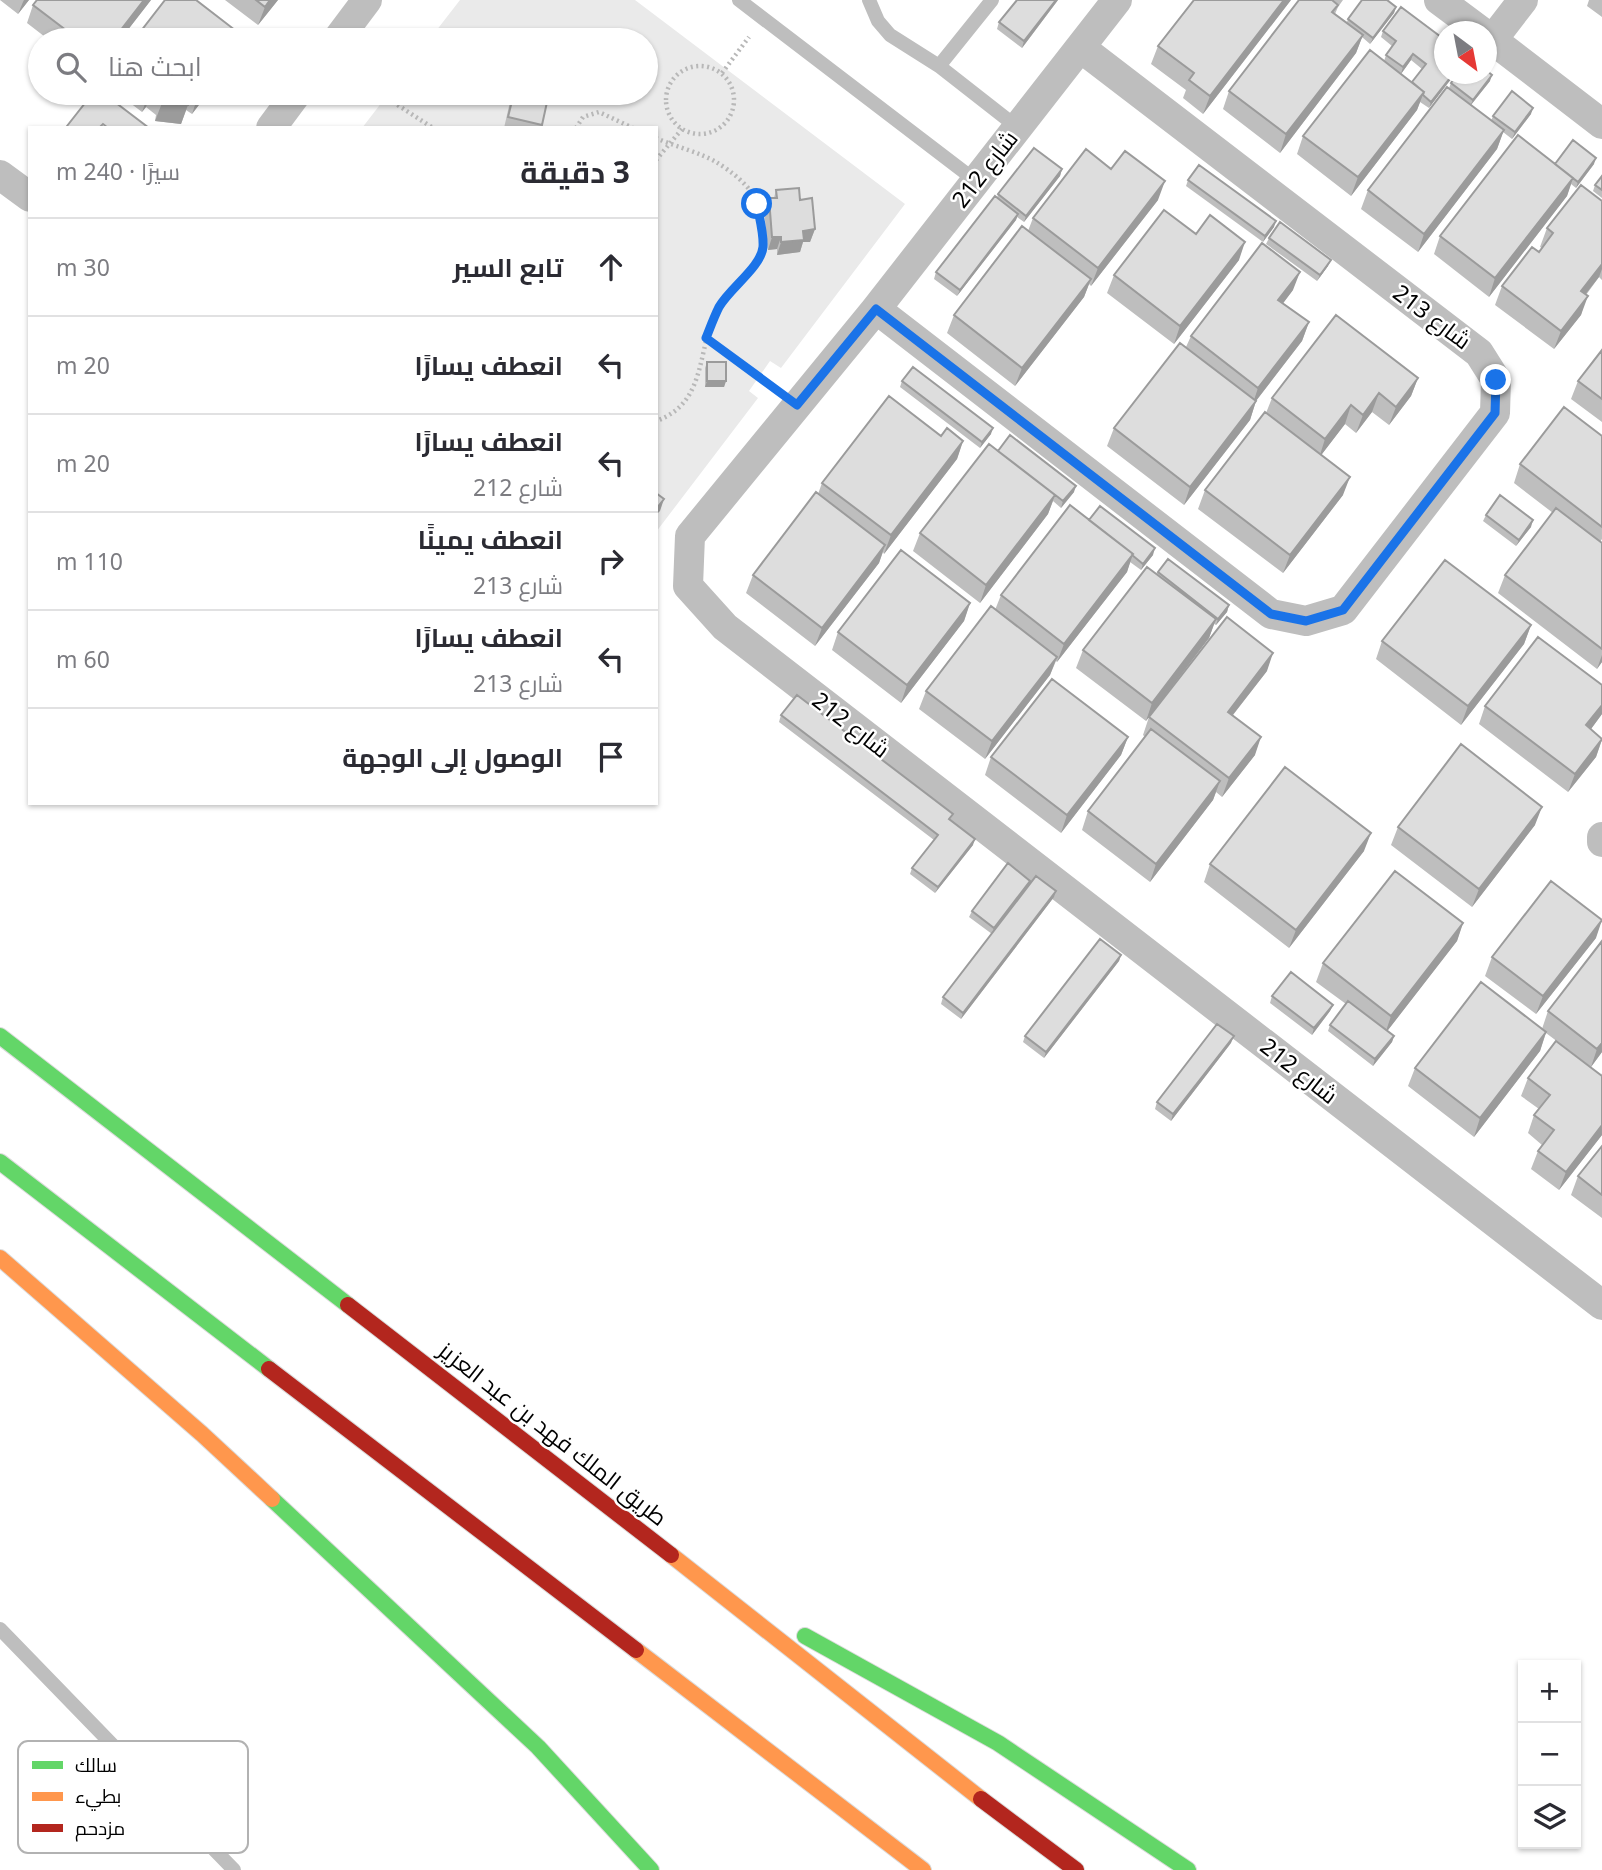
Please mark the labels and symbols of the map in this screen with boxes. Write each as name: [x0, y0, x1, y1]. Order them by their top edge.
north arrow: [1434, 21, 1497, 84]
street label: شارع 212: [944, 123, 1025, 214]
route start: [741, 188, 772, 219]
street label: شارع 213: [1386, 276, 1478, 357]
route end: [1480, 364, 1511, 395]
street label: شارع 212: [806, 684, 897, 765]
street label: شارع 212: [1254, 1030, 1345, 1111]
street label: طريق الملك فهد بن عبد العزيز: [431, 1333, 674, 1533]
legend: [18, 1741, 248, 1853]
text: سالك: [75, 1752, 117, 1778]
text: بطيء: [75, 1783, 121, 1811]
text: مزدحم: [75, 1815, 125, 1842]

